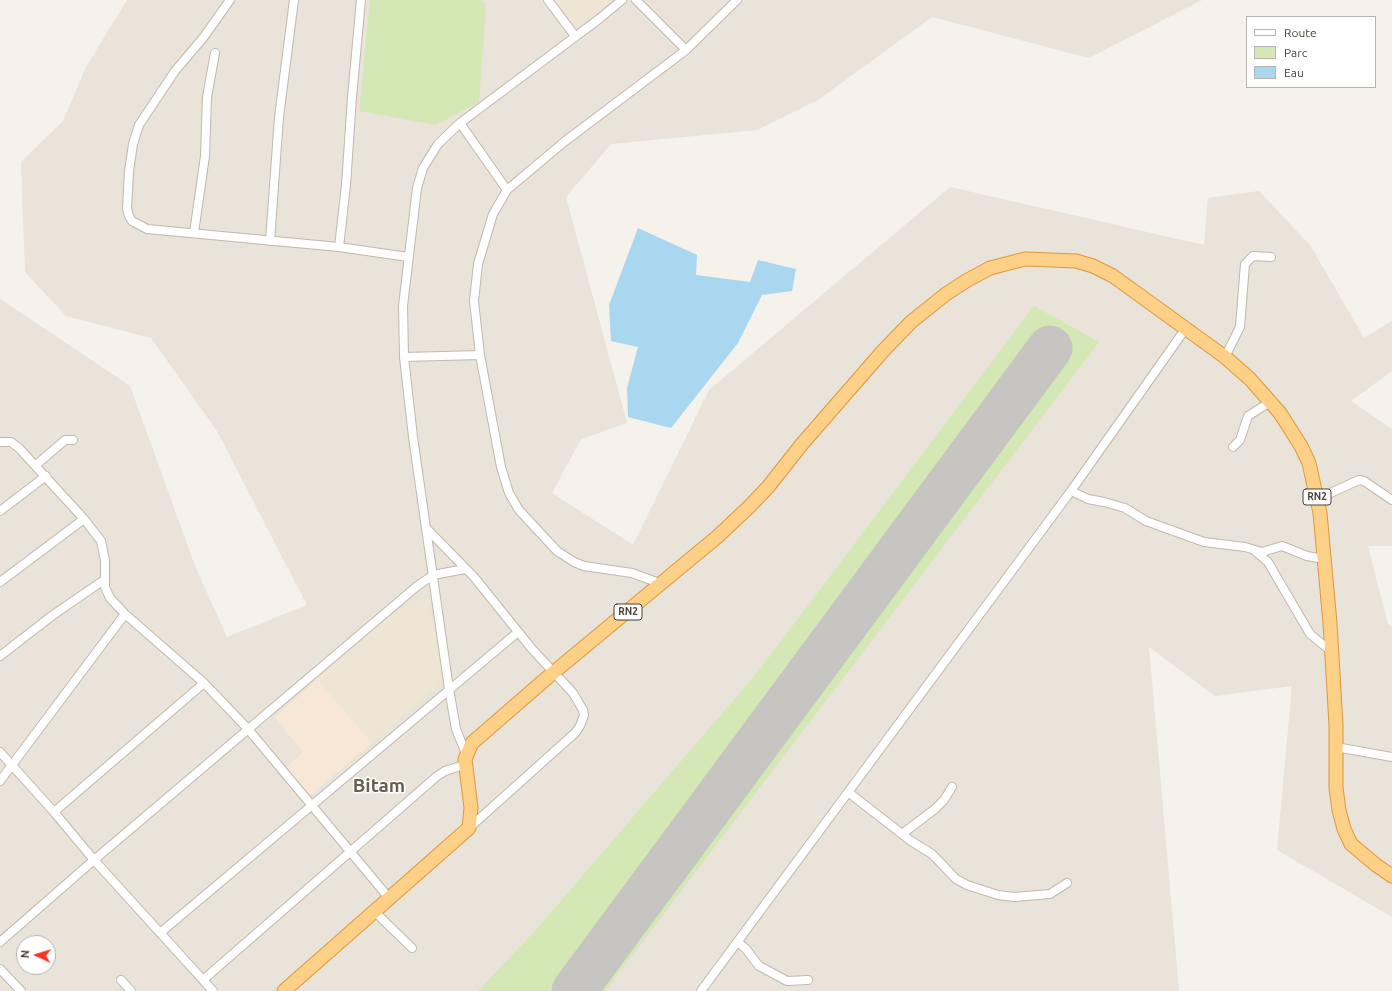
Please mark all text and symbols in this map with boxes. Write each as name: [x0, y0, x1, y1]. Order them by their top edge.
legend: [1246, 16, 1376, 88]
text: Route: [1284, 26, 1317, 39]
text: Parc: [1284, 46, 1307, 59]
text: Eau: [1284, 66, 1304, 79]
road number: RN2: [1303, 489, 1331, 505]
road number: RN2: [614, 604, 642, 620]
district label: Bitam: [353, 775, 405, 797]
north arrow: [16, 935, 56, 975]
text: N: [19, 950, 31, 959]

